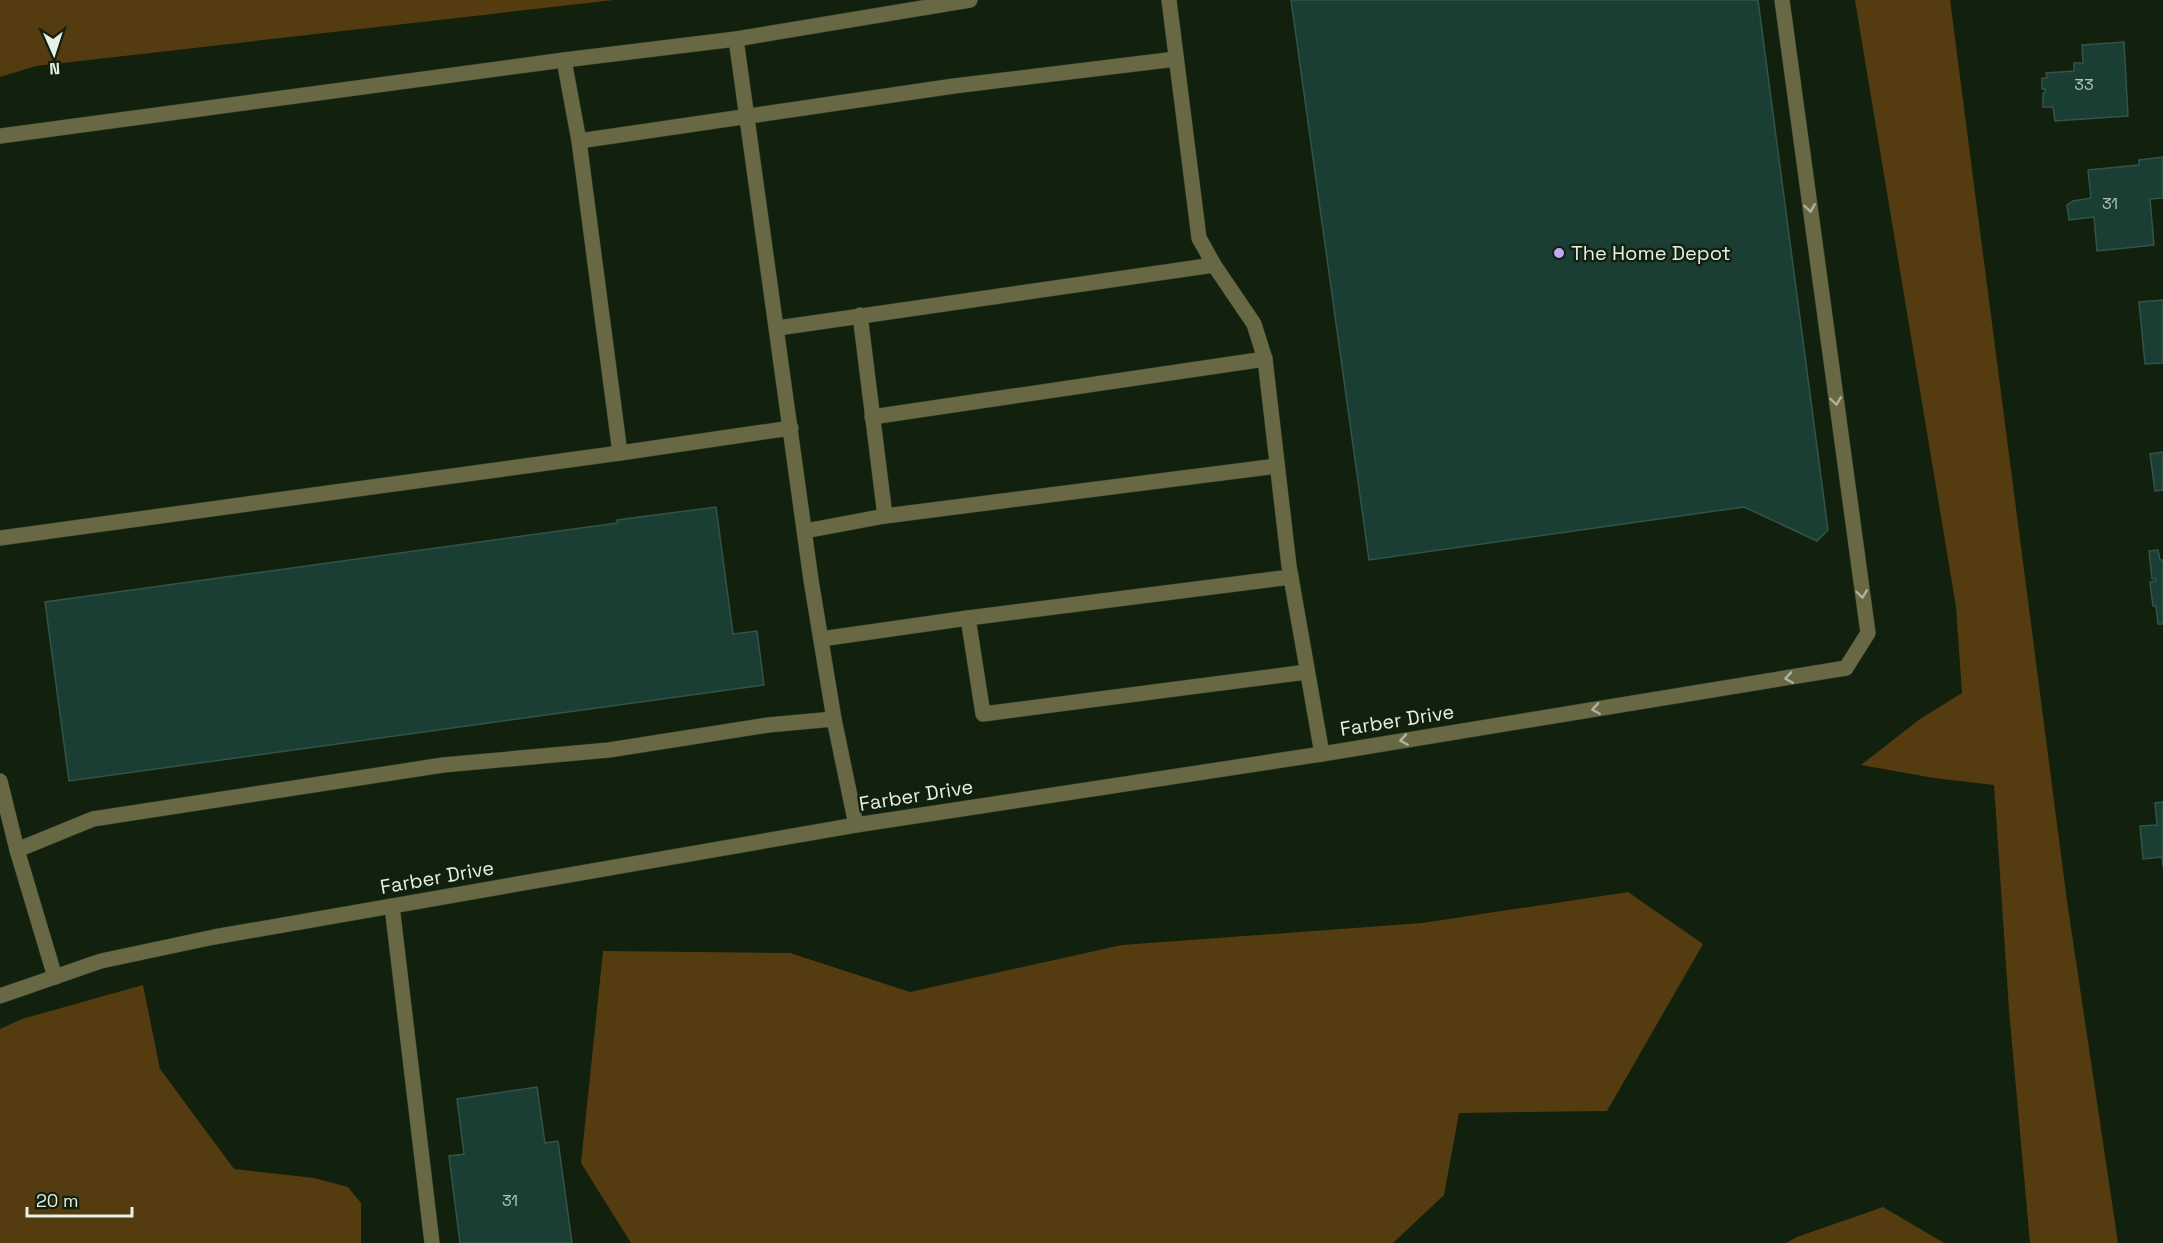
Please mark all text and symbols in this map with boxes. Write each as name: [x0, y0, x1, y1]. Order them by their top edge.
north arrow: [24, 24, 84, 84]
text: N: [49, 58, 61, 79]
house number: 33: [2074, 74, 2094, 95]
house number: 31: [2102, 193, 2118, 214]
one-way arrow: [1804, 203, 1816, 212]
place label: The Home Depot: [1571, 240, 1731, 266]
marker: The Home Depot: [1552, 246, 1566, 260]
one-way arrow: [1829, 397, 1842, 406]
one-way arrow: [1856, 590, 1868, 599]
one-way arrow: [1784, 671, 1793, 683]
street label: Farber Drive: [1338, 698, 1456, 742]
one-way arrow: [1591, 702, 1601, 715]
one-way arrow: [1399, 734, 1408, 746]
street label: Farber Drive: [857, 773, 975, 817]
street label: Farber Drive: [378, 854, 496, 900]
scale bar: [27, 1180, 132, 1218]
text: 20 m: [36, 1189, 79, 1212]
house number: 31: [502, 1190, 518, 1211]

